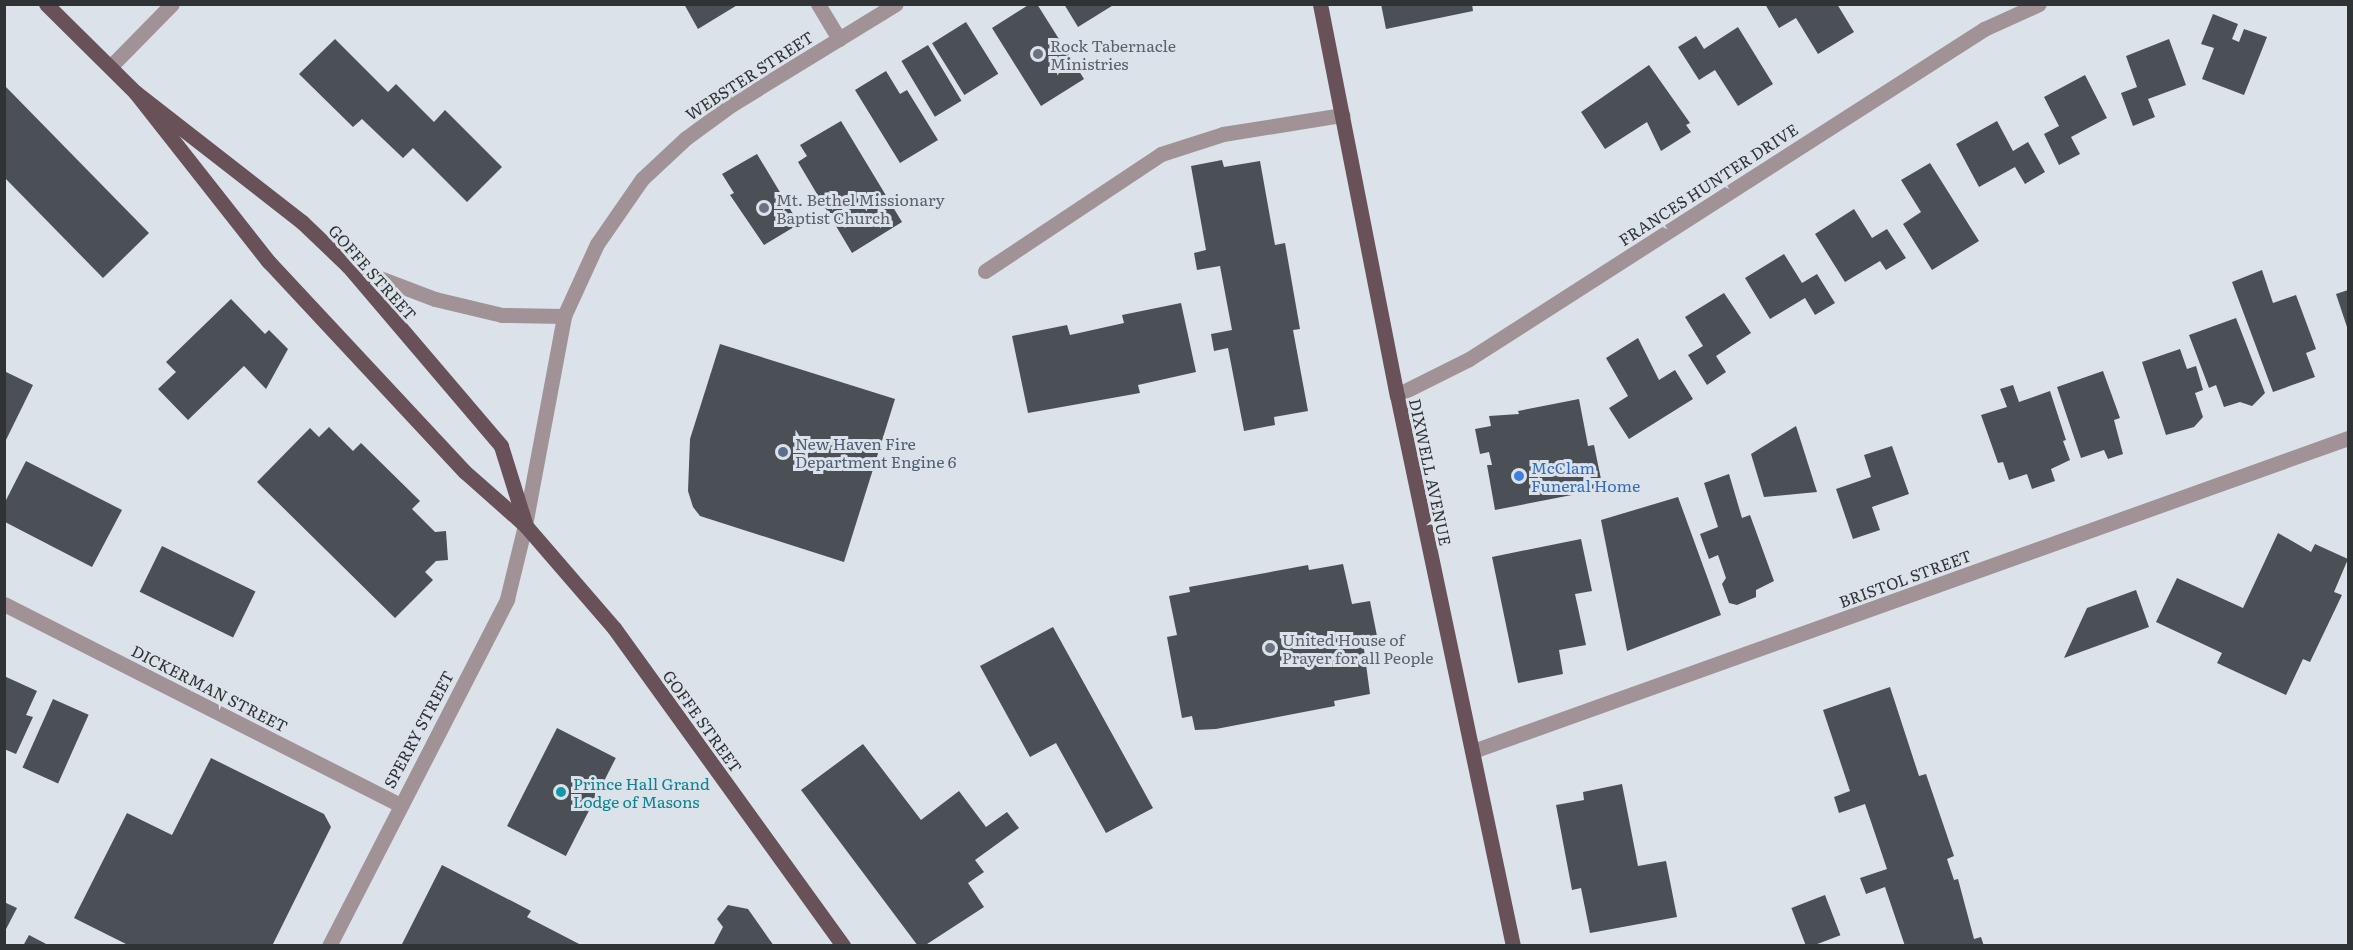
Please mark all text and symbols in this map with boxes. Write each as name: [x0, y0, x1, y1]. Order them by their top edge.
street label: WEBSTER STREET: [681, 26, 817, 124]
place label: Rock Tabernacle Ministries: [1050, 35, 1176, 73]
marker: Rock Tabernacle Ministries: [1031, 47, 1045, 61]
street label: FRANCES HUNTER DRIVE: [1615, 119, 1801, 249]
place label: Mt. Bethel Missionary Baptist Church: [776, 189, 945, 227]
marker: Mt. Bethel Missionary Baptist Church: [757, 201, 771, 215]
street label: GOFFE STREET: [325, 220, 421, 324]
street label: DIXWELL AVENUE: [1406, 397, 1456, 547]
place label: New Haven Fire Department Engine 6: [795, 433, 956, 471]
marker: New Haven Fire Department Engine 6: [776, 445, 790, 459]
place label: McClam Funeral Home: [1531, 457, 1640, 495]
marker: McClam Funeral Home: [1512, 469, 1526, 483]
street label: BRISTOL STREET: [1836, 545, 1974, 611]
place label: United House of Prayer for all People: [1282, 629, 1434, 667]
street label: DICKERMAN STREET: [129, 640, 291, 736]
marker: United House of Prayer for all People: [1263, 641, 1277, 655]
street label: GOFFE STREET: [659, 666, 747, 776]
street label: SPERRY STREET: [379, 667, 457, 791]
place label: Prince Hall Grand Lodge of Masons: [573, 773, 710, 811]
marker: Prince Hall Grand Lodge of Masons: [554, 785, 568, 799]

